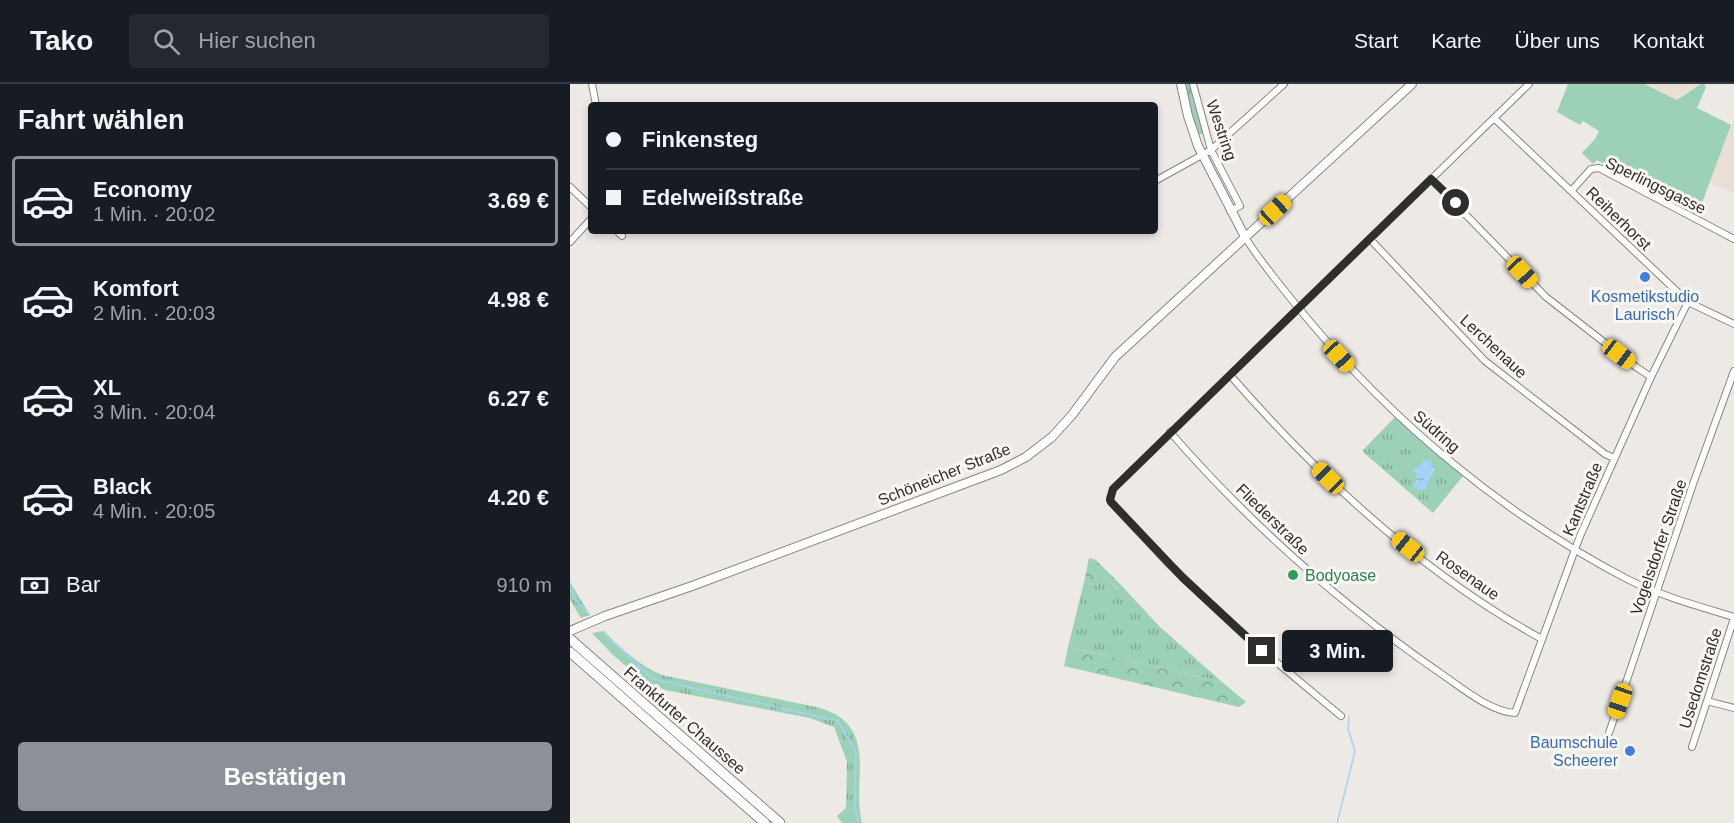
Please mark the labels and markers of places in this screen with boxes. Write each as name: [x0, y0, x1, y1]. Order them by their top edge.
marker: Kosmetikstudio Laurisch: [1638, 270, 1652, 284]
place label: Kosmetikstudio Laurisch: [1591, 288, 1699, 323]
place label: Bodyoase: [1305, 567, 1376, 584]
marker: Bodyoase: [1286, 568, 1300, 582]
place label: Baumschule Scheerer: [1530, 734, 1619, 769]
marker: Baumschule Scheerer: [1623, 744, 1637, 758]

